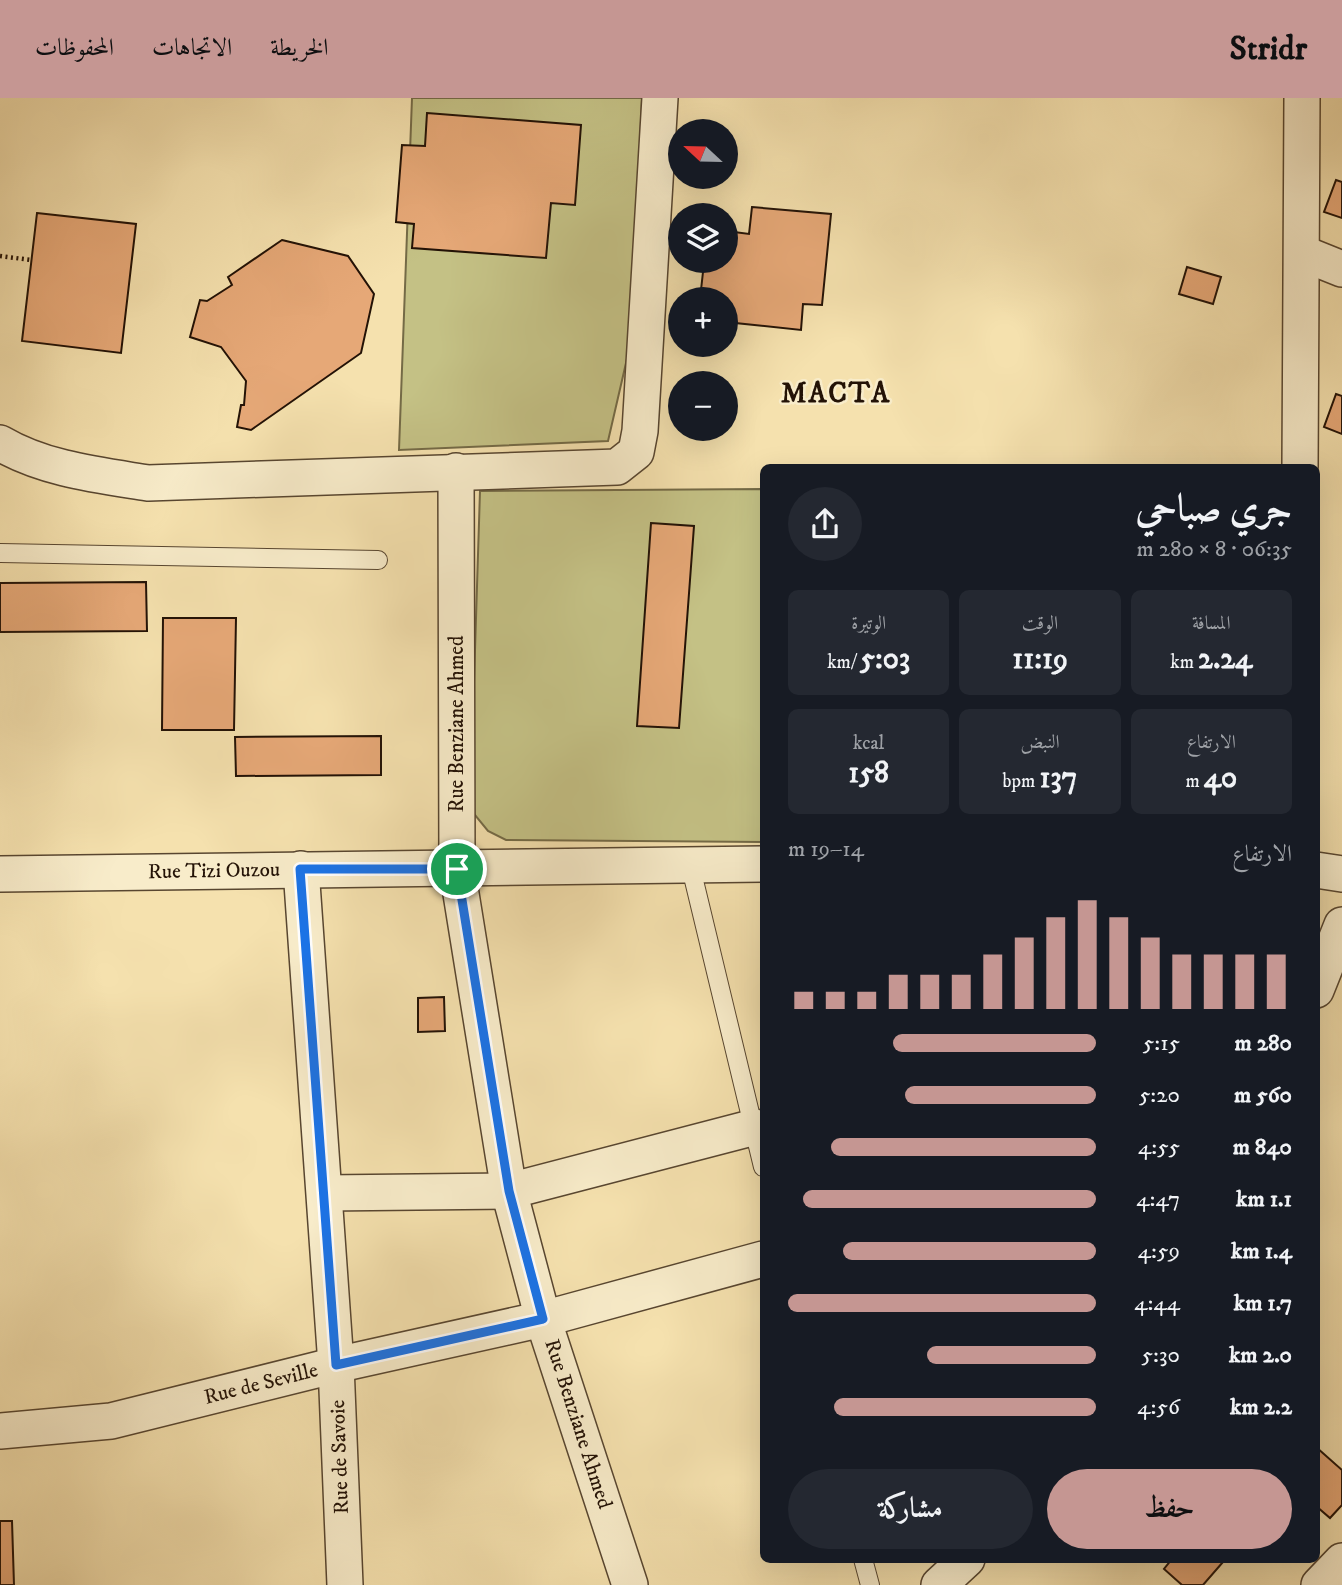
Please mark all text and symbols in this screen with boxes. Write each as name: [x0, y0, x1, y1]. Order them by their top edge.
text: Stridr: [1230, 29, 1307, 70]
text: المحفوظات: [35, 33, 114, 63]
text: الاتجاهات: [152, 33, 232, 63]
text: الخريطة: [270, 33, 329, 63]
north arrow: [668, 119, 738, 189]
map controls: [668, 119, 738, 441]
button: layers: [668, 203, 738, 273]
button: +: [668, 287, 738, 357]
button: −: [668, 371, 738, 441]
district label: MACTA: [781, 376, 891, 411]
text: جري صباحي: [1135, 485, 1292, 533]
button: share: [788, 487, 862, 561]
text: 06:35 · 8 × 280 m: [1136, 535, 1292, 564]
text: الوتيرة: [851, 612, 886, 635]
text: الوقت: [1022, 612, 1058, 635]
text: المسافة: [1192, 612, 1231, 635]
street label: Rue Benziane Ahmed: [444, 635, 470, 813]
text: 5:03: [860, 641, 910, 678]
text: 11:19: [1012, 641, 1068, 678]
text: 2.24: [1198, 641, 1252, 678]
text: /km: [827, 651, 860, 674]
text: km: [1170, 651, 1198, 674]
text: النبض: [1020, 731, 1060, 754]
text: الارتفاع: [1187, 731, 1236, 754]
text: kcal: [853, 732, 884, 755]
text: 158: [848, 755, 889, 792]
text: 137: [1039, 760, 1077, 797]
text: 40: [1204, 760, 1237, 797]
text: bpm: [1003, 770, 1039, 793]
text: m: [1185, 770, 1204, 793]
text: 14–19 m: [788, 835, 864, 864]
pin: [427, 839, 487, 899]
text: الارتفاع: [1232, 840, 1292, 869]
icon: arrive: [438, 850, 476, 888]
street label: Rue Tizi Ouzou: [148, 857, 280, 885]
text: 5:15: [1143, 1029, 1180, 1058]
text: 280 m: [1235, 1029, 1292, 1058]
text: 5:20: [1139, 1081, 1180, 1110]
text: 560 m: [1234, 1081, 1292, 1110]
text: 4:55: [1138, 1133, 1180, 1162]
text: 840 m: [1233, 1133, 1292, 1162]
text: 4:47: [1136, 1185, 1180, 1214]
text: 1.1 km: [1236, 1185, 1292, 1214]
text: 4:59: [1138, 1237, 1180, 1266]
text: 1.4 km: [1231, 1237, 1292, 1266]
text: 4:44: [1134, 1289, 1180, 1318]
text: 1.7 km: [1234, 1289, 1292, 1318]
street label: Rue Benziane Ahmed: [538, 1336, 618, 1513]
text: 5:30: [1142, 1341, 1180, 1370]
text: 2.0 km: [1229, 1341, 1292, 1370]
street label: Rue de Seville: [201, 1357, 321, 1411]
text: 4:56: [1137, 1393, 1180, 1422]
text: 2.2 km: [1230, 1393, 1292, 1422]
street label: Rue de Savoie: [325, 1399, 355, 1515]
button: مشاركة: [788, 1469, 1033, 1549]
button: حفظ: [1047, 1469, 1292, 1549]

